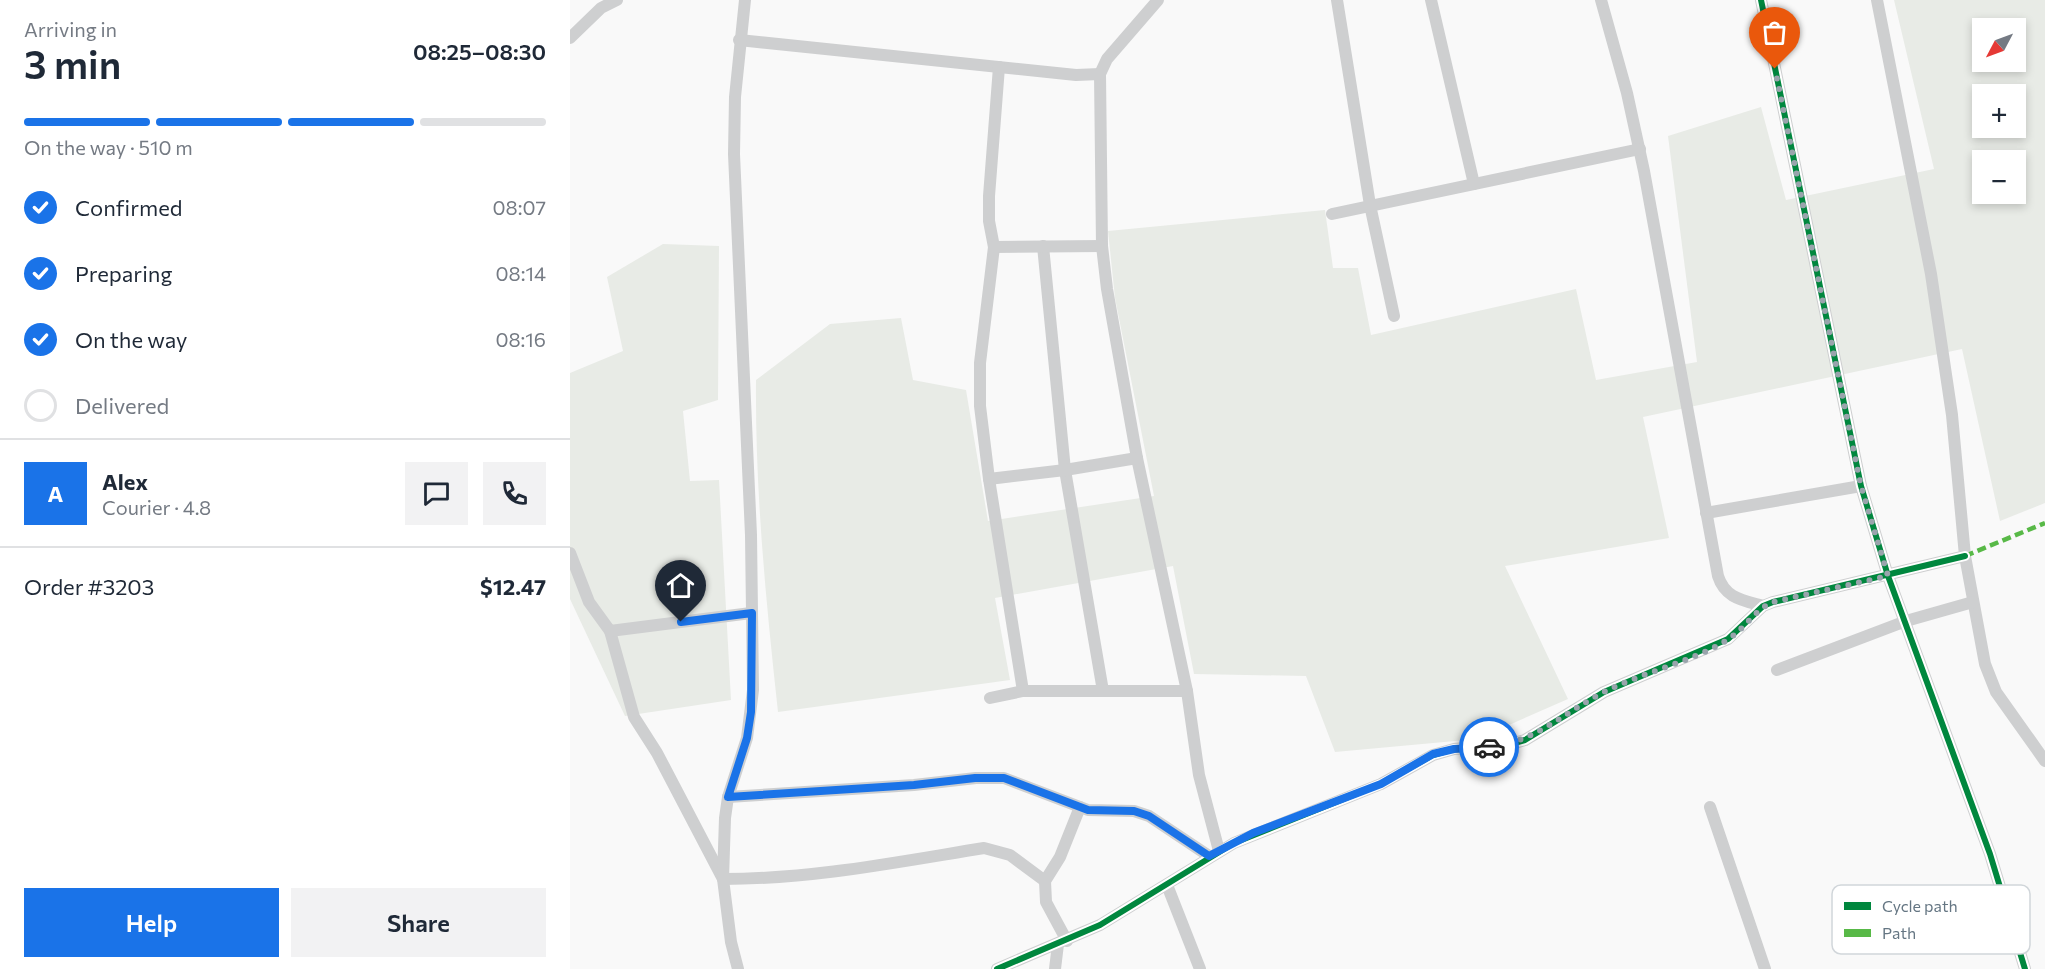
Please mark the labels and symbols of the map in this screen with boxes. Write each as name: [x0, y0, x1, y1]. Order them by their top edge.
pin: [1749, 7, 1800, 69]
north arrow: [1972, 18, 2026, 72]
pin: [655, 560, 706, 622]
courier: [1459, 717, 1519, 777]
legend: [1832, 885, 2030, 954]
text: Cycle path: [1882, 896, 1958, 915]
text: Path: [1882, 923, 1916, 942]

